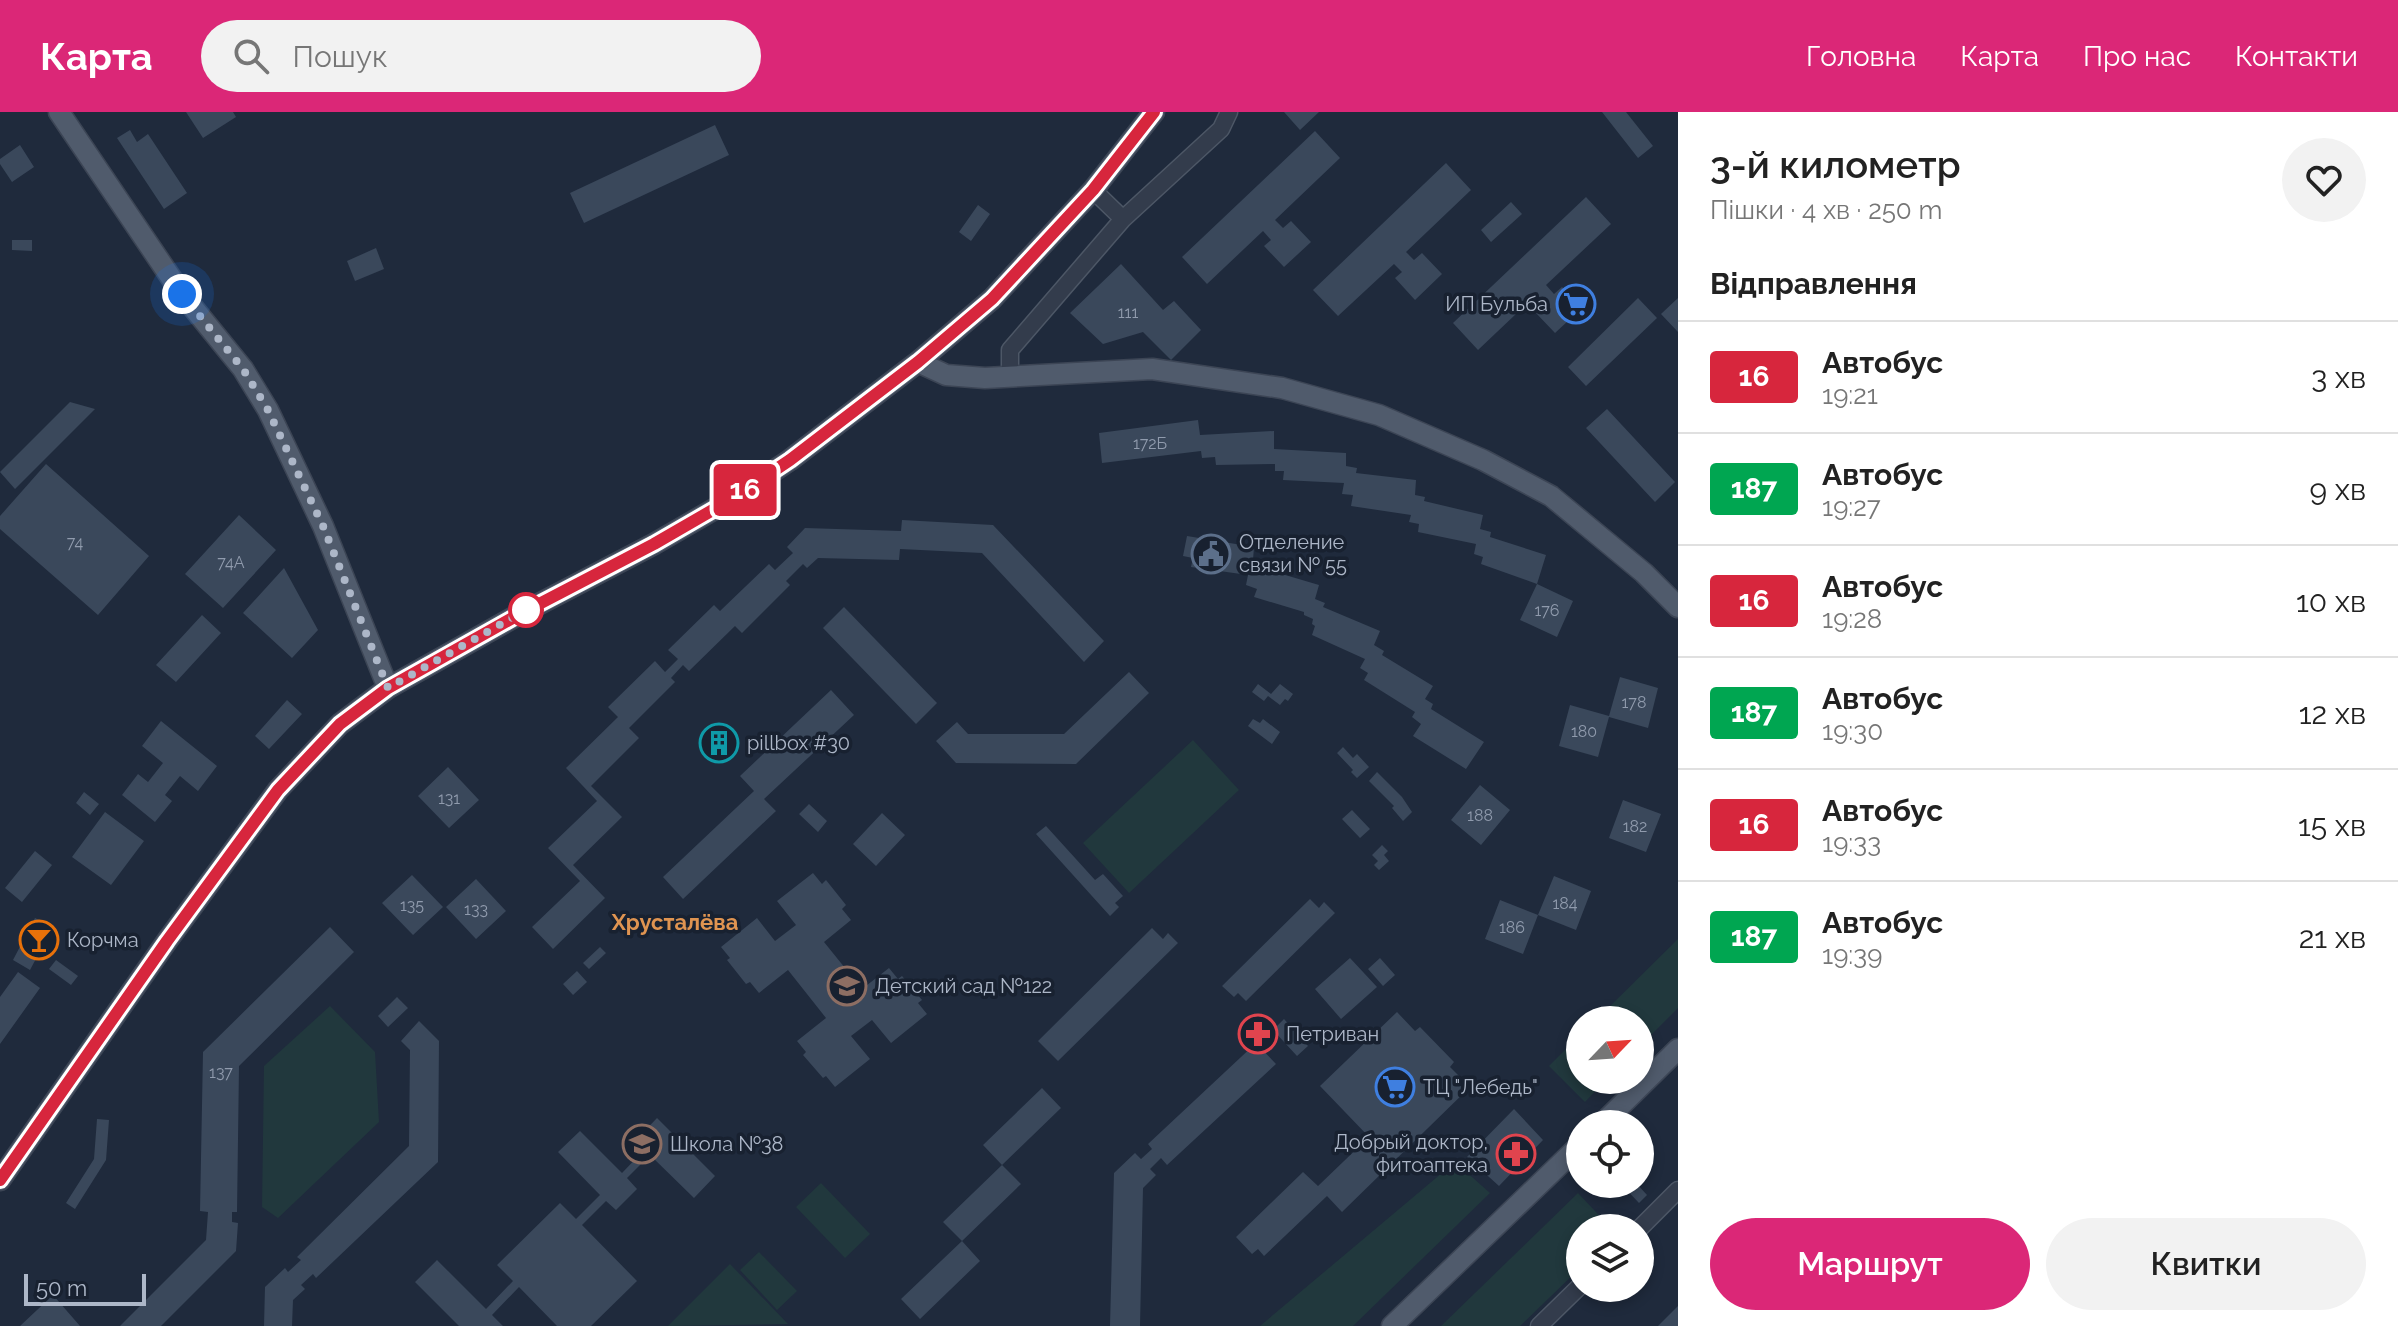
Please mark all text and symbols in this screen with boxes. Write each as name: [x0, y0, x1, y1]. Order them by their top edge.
search box: [201, 20, 761, 92]
text: Карта: [40, 34, 153, 79]
icon: search: [229, 34, 273, 78]
text: Пошук: [293, 39, 388, 74]
text: Головна: [1806, 40, 1916, 73]
text: Карта: [1960, 40, 2039, 73]
text: Про нас: [2083, 40, 2191, 73]
text: Контакти: [2235, 40, 2358, 73]
button: heart: [2282, 138, 2366, 222]
text: 3-й километр: [1710, 142, 1961, 187]
text: Пішки · 4 хв · 250 m: [1710, 195, 1942, 225]
text: Відправлення: [1710, 266, 1917, 301]
your location: [162, 274, 202, 314]
supermarket icon: ИП Бульба: [1555, 283, 1597, 325]
place label: ИП Бульба: [1445, 292, 1548, 316]
house number: 111: [1118, 303, 1138, 322]
text: Автобус: [1822, 345, 1943, 380]
text: 16: [1739, 360, 1769, 393]
text: 3 хв: [2311, 360, 2366, 395]
text: 19:21: [1822, 380, 1878, 410]
house number: 172Б: [1133, 434, 1167, 453]
text: Автобус: [1822, 457, 1943, 492]
line badge: 16: [709, 464, 781, 516]
text: 187: [1731, 472, 1777, 505]
text: 9 хв: [2310, 472, 2366, 507]
text: 16: [730, 473, 760, 506]
text: 19:27: [1822, 492, 1881, 522]
place label: Отделение связи № 55: [1239, 530, 1347, 577]
house number: 74: [67, 533, 83, 552]
public building icon: Отделение связи № 55: [1190, 533, 1232, 575]
house number: 74А: [217, 553, 245, 572]
text: Автобус: [1822, 569, 1943, 604]
text: 16: [1739, 584, 1769, 617]
text: 10 хв: [2296, 584, 2366, 619]
unlabelled marker: [509, 593, 543, 627]
house number: 176: [1535, 601, 1559, 620]
text: 19:28: [1822, 604, 1882, 634]
text: Автобус: [1822, 681, 1943, 716]
house number: 178: [1622, 693, 1646, 712]
text: 187: [1731, 696, 1777, 729]
text: 12 хв: [2299, 696, 2366, 731]
text: 19:30: [1822, 716, 1883, 746]
building icon: pillbox #30: [698, 722, 740, 764]
house number: 180: [1571, 722, 1597, 741]
place label: pillbox #30: [747, 731, 850, 755]
house number: 131: [438, 789, 460, 808]
text: Автобус: [1822, 793, 1943, 828]
house number: 188: [1467, 806, 1493, 825]
text: 16: [1739, 808, 1769, 841]
text: 15 хв: [2298, 808, 2366, 843]
house number: 182: [1623, 817, 1647, 836]
text: 19:33: [1822, 828, 1881, 858]
house number: 184: [1552, 894, 1578, 913]
house number: 135: [400, 896, 424, 915]
house number: 133: [464, 900, 488, 919]
text: Автобус: [1822, 905, 1943, 940]
district label: Хрусталёва: [611, 909, 738, 935]
house number: 186: [1499, 918, 1525, 937]
bar icon: Корчма: [18, 919, 60, 961]
text: 187: [1731, 920, 1777, 953]
text: 21 хв: [2299, 920, 2366, 955]
place label: Корчма: [67, 928, 139, 952]
text: 19:39: [1822, 940, 1882, 970]
school or university icon: Детский сад №122: [826, 965, 868, 1007]
place label: Детский сад №122: [875, 974, 1052, 998]
north arrow: [1566, 1006, 1654, 1094]
map controls: [1566, 1006, 1654, 1302]
pharmacy icon: Петриван: [1237, 1013, 1279, 1055]
place label: Петриван: [1286, 1022, 1379, 1046]
house number: 137: [209, 1063, 233, 1082]
supermarket icon: ТЦ "Лебедь": [1374, 1066, 1416, 1108]
place label: ТЦ "Лебедь": [1423, 1075, 1538, 1099]
button: locate: [1566, 1110, 1654, 1198]
school or university icon: Школа №38: [621, 1123, 663, 1165]
place label: Добрый доктор, фитоаптека: [1334, 1130, 1488, 1177]
place label: Школа №38: [670, 1132, 783, 1156]
pharmacy icon: Добрый доктор, фитоаптека: [1495, 1133, 1537, 1175]
button: layers: [1566, 1214, 1654, 1302]
button: Маршрут: [1710, 1218, 2030, 1310]
button: Квитки: [2046, 1218, 2366, 1310]
scale bar: [24, 1270, 146, 1306]
text: 50 m: [36, 1275, 87, 1301]

